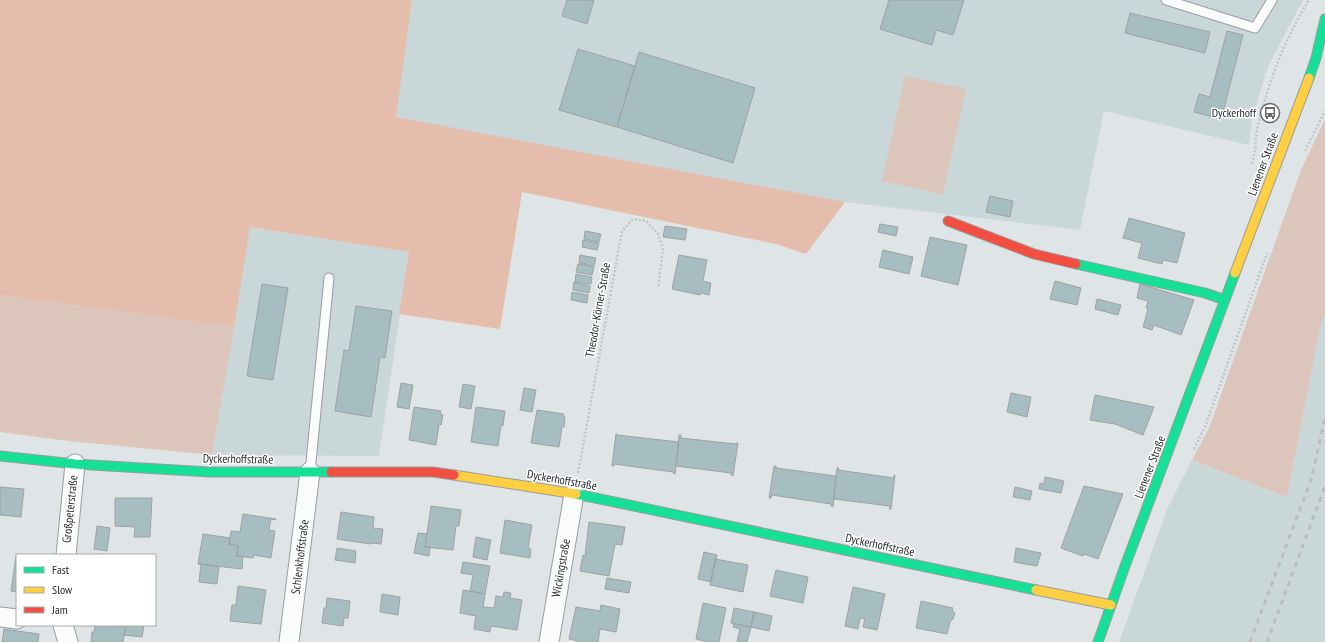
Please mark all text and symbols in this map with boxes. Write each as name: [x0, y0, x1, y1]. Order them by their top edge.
bus stop icon: Dyckerhoff: [1259, 102, 1281, 124]
place label: Dyckerhoff: [1212, 105, 1257, 120]
street label: Lienener Straße: [1244, 130, 1281, 197]
street label: Theodor-Körner-Straße: [582, 261, 613, 359]
street label: Lienener Straße: [1131, 433, 1168, 500]
street label: Dyckerhoffstraße: [203, 450, 273, 467]
street label: Dyckerhoffstraße: [526, 466, 598, 493]
street label: Großpeterstraße: [58, 474, 81, 544]
street label: Schlenkhoffstraße: [287, 519, 312, 595]
street label: Dyckerhoffstraße: [844, 530, 916, 559]
street label: Wickingstraße: [548, 538, 573, 598]
legend: [16, 554, 156, 626]
text: Fast: [52, 562, 70, 577]
text: Slow: [52, 582, 73, 597]
text: Jam: [51, 602, 68, 617]

